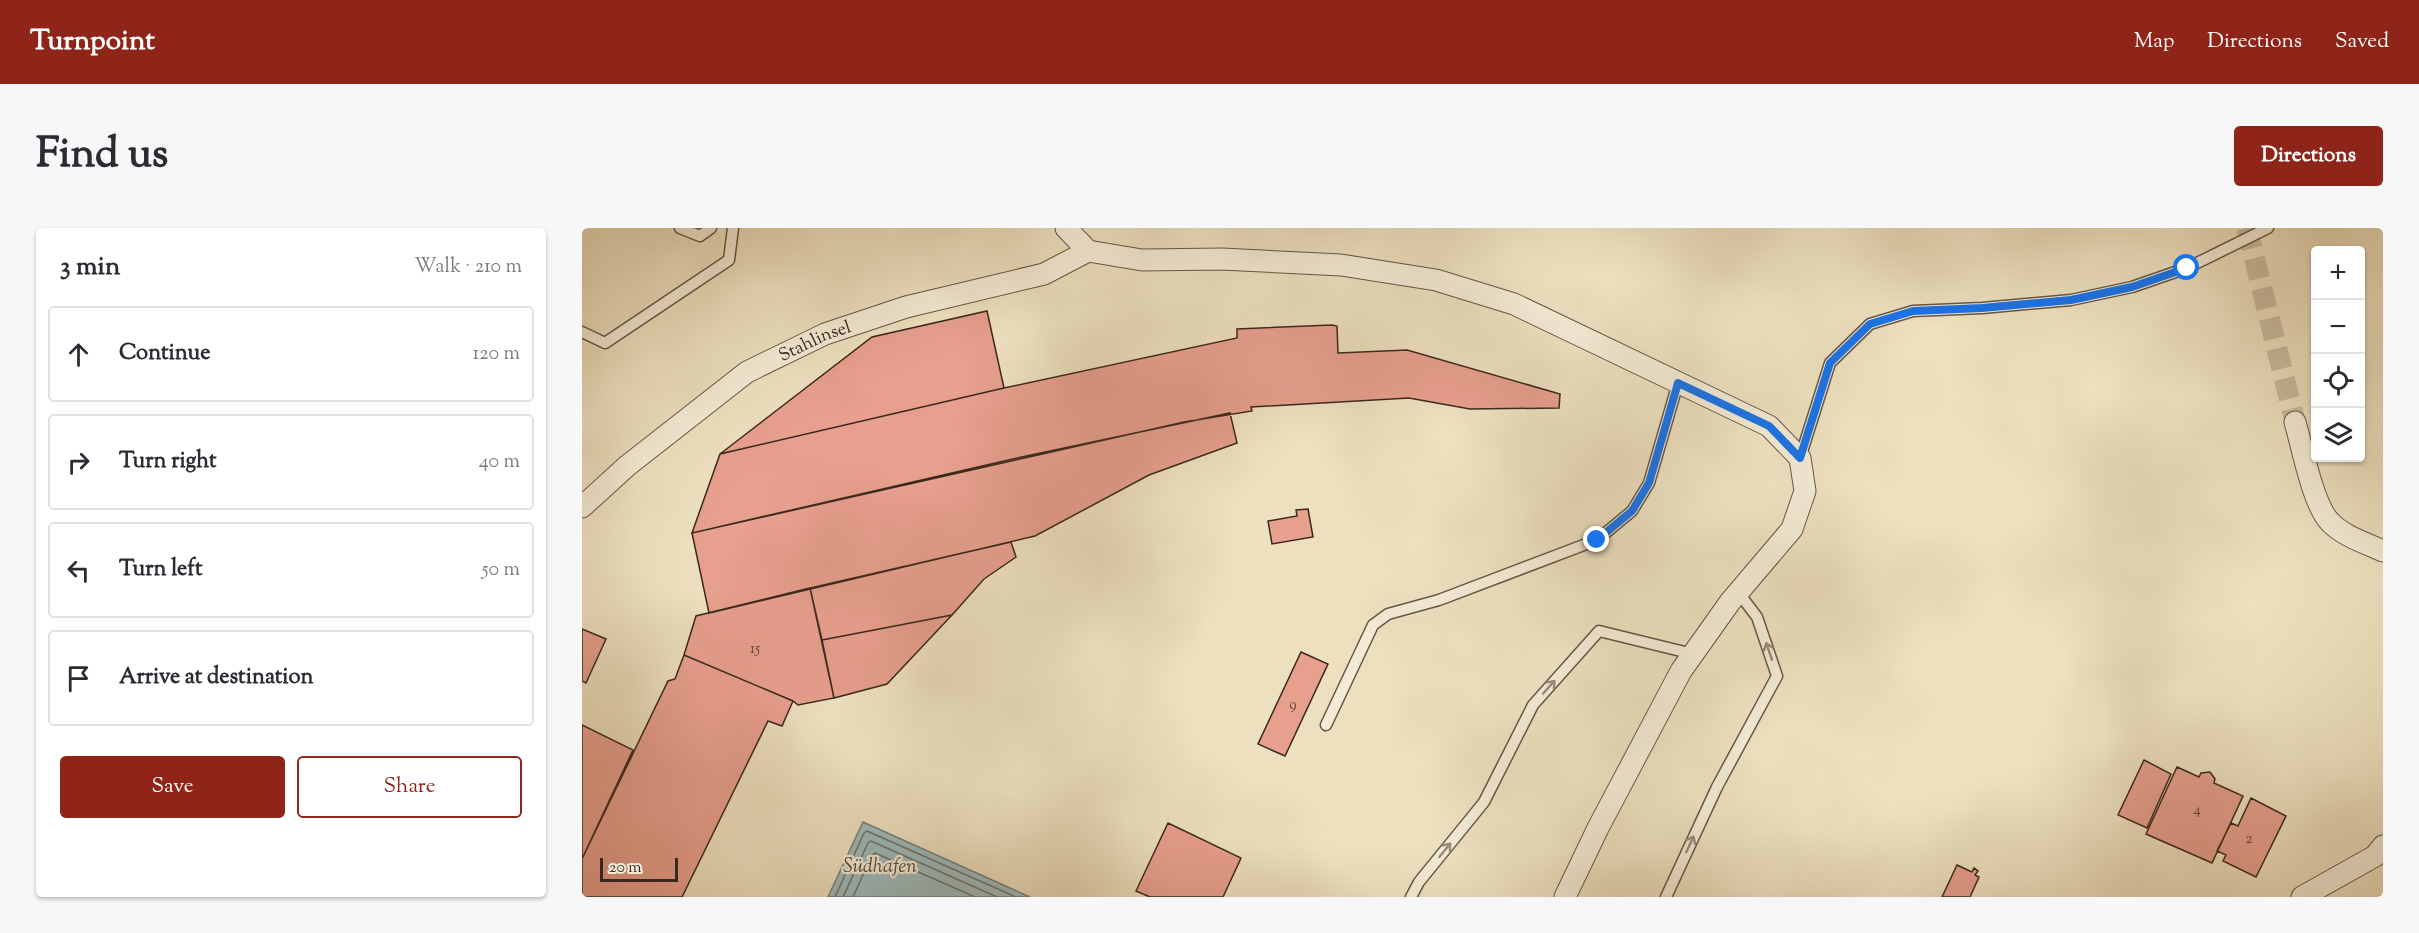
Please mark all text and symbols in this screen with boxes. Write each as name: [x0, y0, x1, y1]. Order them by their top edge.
text: Turnpoint: [30, 22, 155, 62]
text: Map: [2134, 27, 2174, 57]
text: Directions: [2207, 27, 2302, 57]
text: Saved: [2335, 27, 2389, 57]
text: Find us: [36, 126, 168, 186]
button: Directions: [2234, 126, 2383, 186]
map controls: [2311, 246, 2365, 462]
button: +: [2311, 246, 2365, 300]
text: 3 min: [60, 249, 120, 286]
text: Walk · 210 m: [414, 253, 522, 282]
route start: [2173, 254, 2199, 280]
button: −: [2311, 300, 2365, 354]
street label: Stahlinsel: [775, 315, 855, 370]
icon: ahead: [62, 338, 95, 371]
text: Continue: [119, 338, 210, 370]
text: 120 m: [472, 340, 520, 369]
button: locate: [2311, 354, 2365, 408]
button: layers: [2311, 408, 2365, 462]
icon: right: [62, 446, 95, 479]
text: Turn right: [119, 446, 216, 478]
text: 40 m: [479, 448, 520, 477]
route end: [1583, 526, 1609, 552]
icon: left: [62, 554, 95, 587]
text: Turn left: [119, 554, 202, 586]
text: 50 m: [482, 556, 520, 585]
house number: 15: [750, 639, 760, 660]
one-way arrow: [1762, 642, 1773, 661]
icon: arrive: [62, 662, 95, 695]
text: Arrive at destination: [119, 662, 314, 694]
one-way arrow: [1542, 680, 1556, 695]
house number: 9: [1289, 695, 1297, 716]
button: Save: [60, 756, 285, 818]
button: Share: [297, 756, 522, 818]
house number: 4: [2193, 800, 2201, 821]
house number: 2: [2245, 829, 2253, 850]
one-way arrow: [1685, 835, 1697, 853]
one-way arrow: [1439, 842, 1452, 858]
water label: Südhafen: [843, 853, 917, 882]
scale bar: [600, 855, 678, 882]
text: 20 m: [609, 857, 642, 880]

